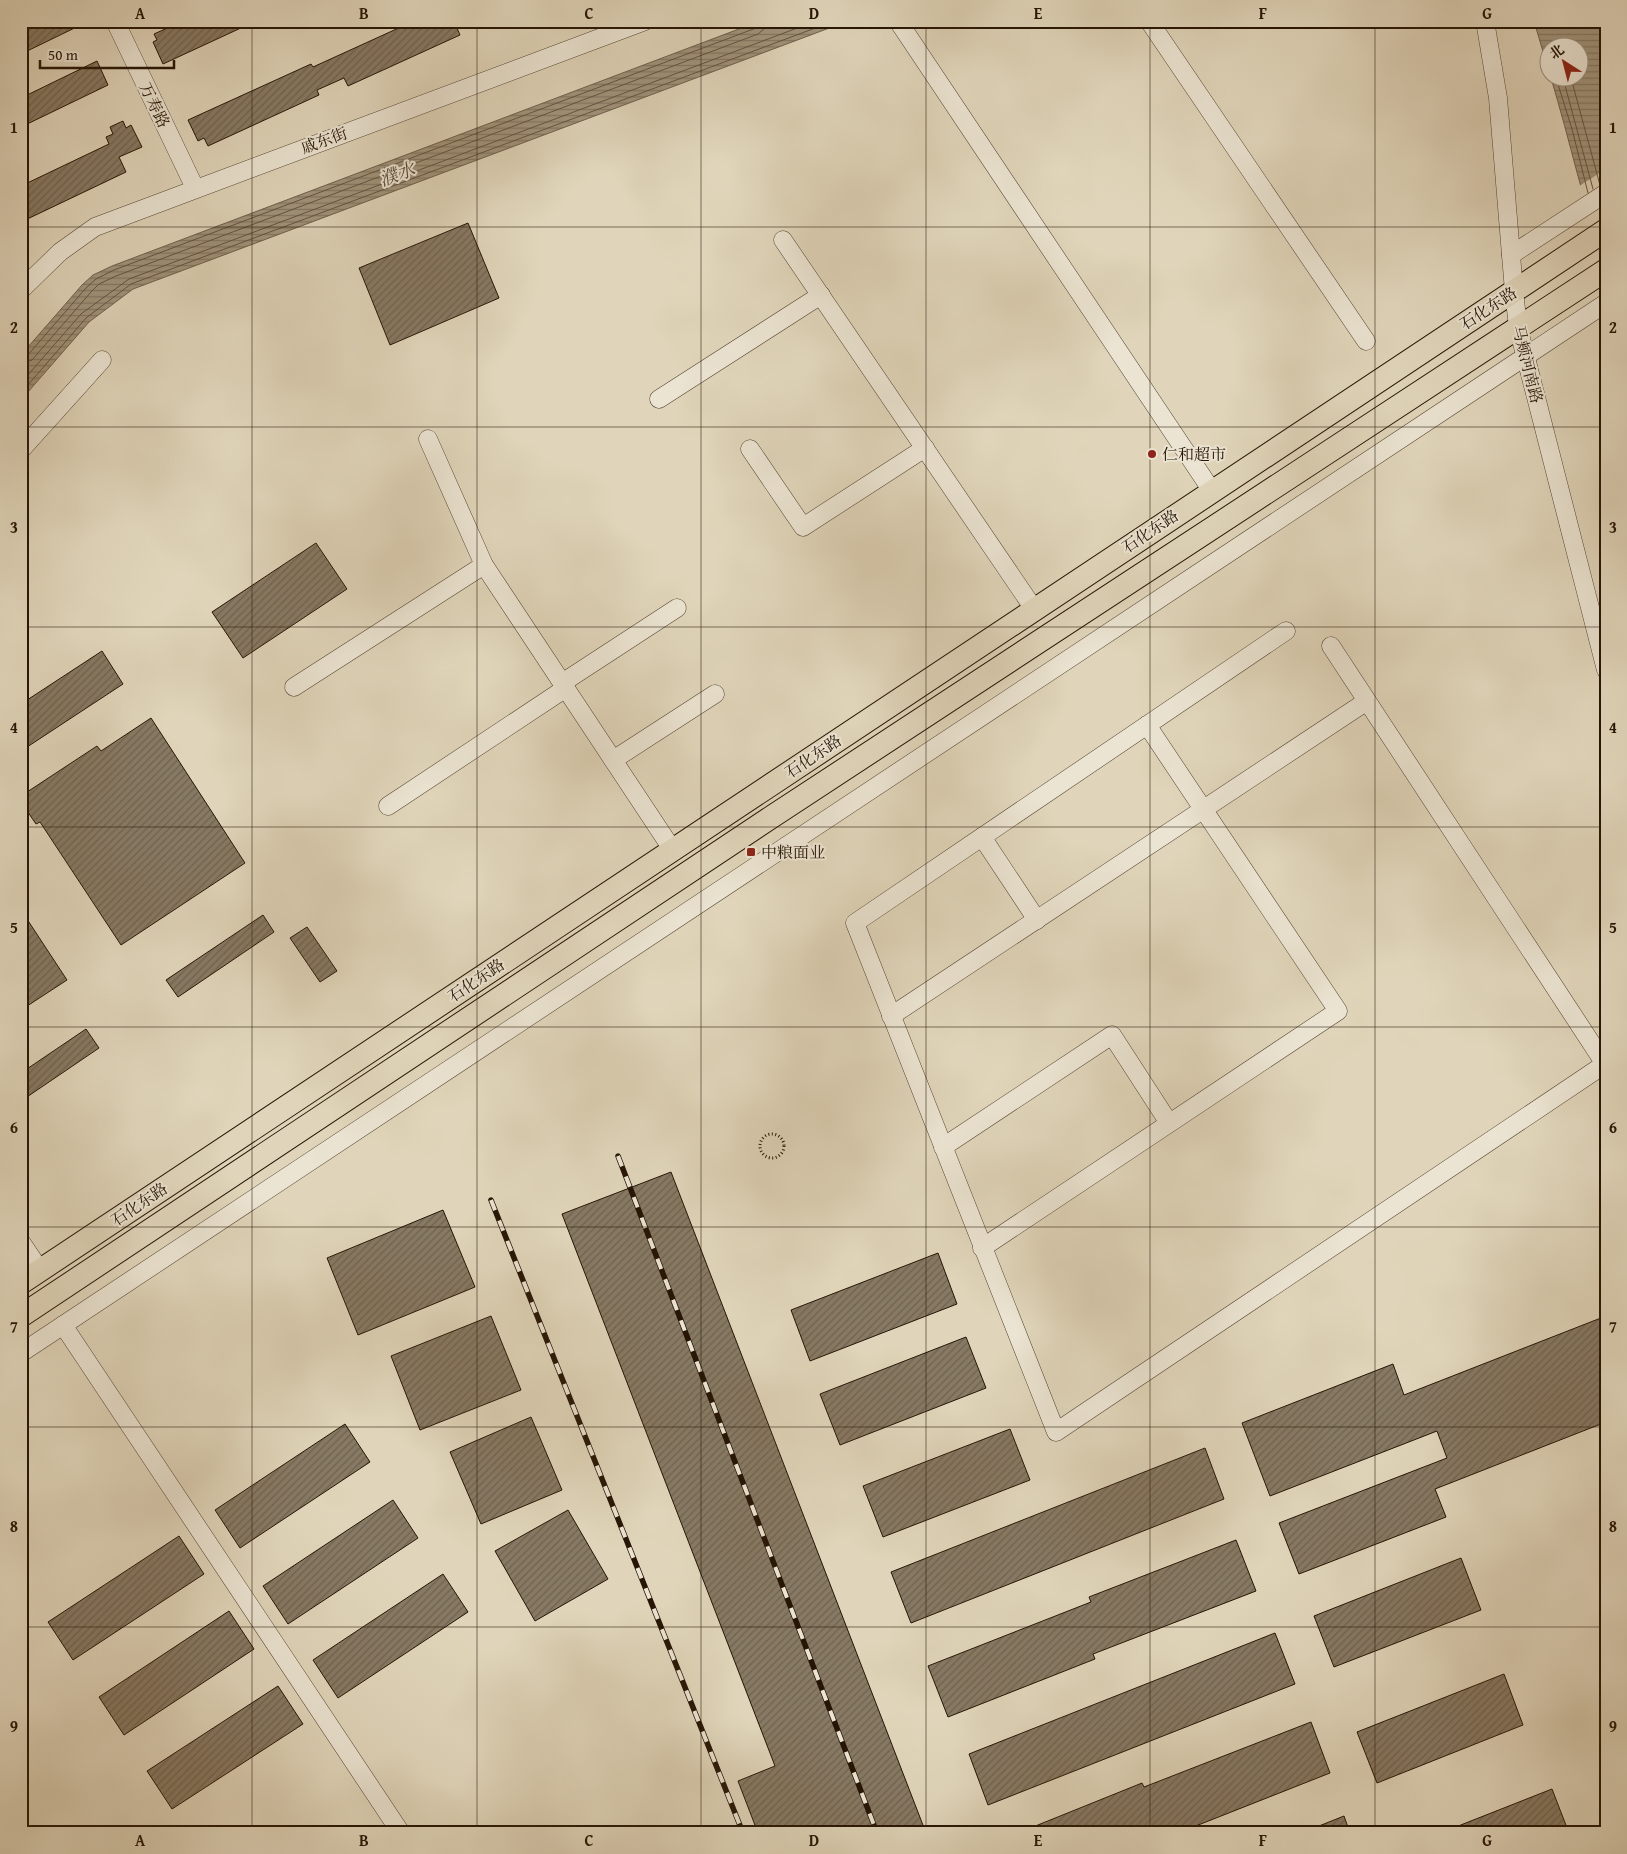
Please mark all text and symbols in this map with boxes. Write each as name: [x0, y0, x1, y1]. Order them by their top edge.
text: A: [135, 1, 146, 25]
text: B: [359, 1, 369, 25]
text: C: [584, 1, 594, 25]
text: D: [809, 1, 819, 25]
text: E: [1034, 1, 1043, 25]
text: F: [1259, 1, 1267, 25]
text: G: [1482, 1, 1492, 25]
scale bar: [40, 38, 174, 70]
north arrow: [1540, 38, 1590, 88]
text: 北: [1545, 39, 1568, 64]
text: 50 m: [48, 44, 79, 65]
street label: 万寿路: [134, 78, 176, 132]
text: 1: [10, 115, 18, 139]
text: 1: [1609, 115, 1617, 139]
street label: 戚东街: [297, 121, 351, 159]
water label: 濮水: [375, 154, 420, 193]
street label: 石化东路: [1455, 281, 1521, 335]
text: 2: [10, 315, 18, 339]
text: 2: [1609, 315, 1617, 339]
street label: 马颊河南路: [1507, 322, 1549, 406]
place label: 仁和超市: [1162, 442, 1226, 466]
marker: 仁和超市: [1146, 448, 1158, 460]
street label: 石化东路: [1117, 503, 1183, 559]
text: 3: [10, 515, 18, 539]
text: 3: [1609, 515, 1617, 539]
text: 4: [10, 715, 18, 739]
text: 4: [1609, 715, 1617, 739]
street label: 石化东路: [780, 728, 846, 784]
place label: 中粮面业: [761, 840, 825, 864]
marker: 中粮面业: [745, 846, 757, 858]
text: 5: [10, 915, 18, 939]
text: 5: [1609, 915, 1617, 939]
street label: 石化东路: [443, 952, 509, 1008]
text: 6: [10, 1115, 18, 1139]
text: 6: [1609, 1115, 1617, 1139]
street label: 石化东路: [106, 1176, 172, 1232]
text: 7: [10, 1314, 18, 1338]
text: 7: [1609, 1314, 1617, 1338]
text: 8: [10, 1514, 18, 1538]
text: 8: [1609, 1514, 1617, 1538]
text: 9: [10, 1714, 18, 1738]
text: 9: [1609, 1714, 1617, 1738]
text: A: [135, 1828, 146, 1852]
text: B: [359, 1828, 369, 1852]
text: C: [584, 1828, 594, 1852]
text: D: [809, 1828, 819, 1852]
text: E: [1034, 1828, 1043, 1852]
text: F: [1259, 1828, 1267, 1852]
text: G: [1482, 1828, 1492, 1852]

